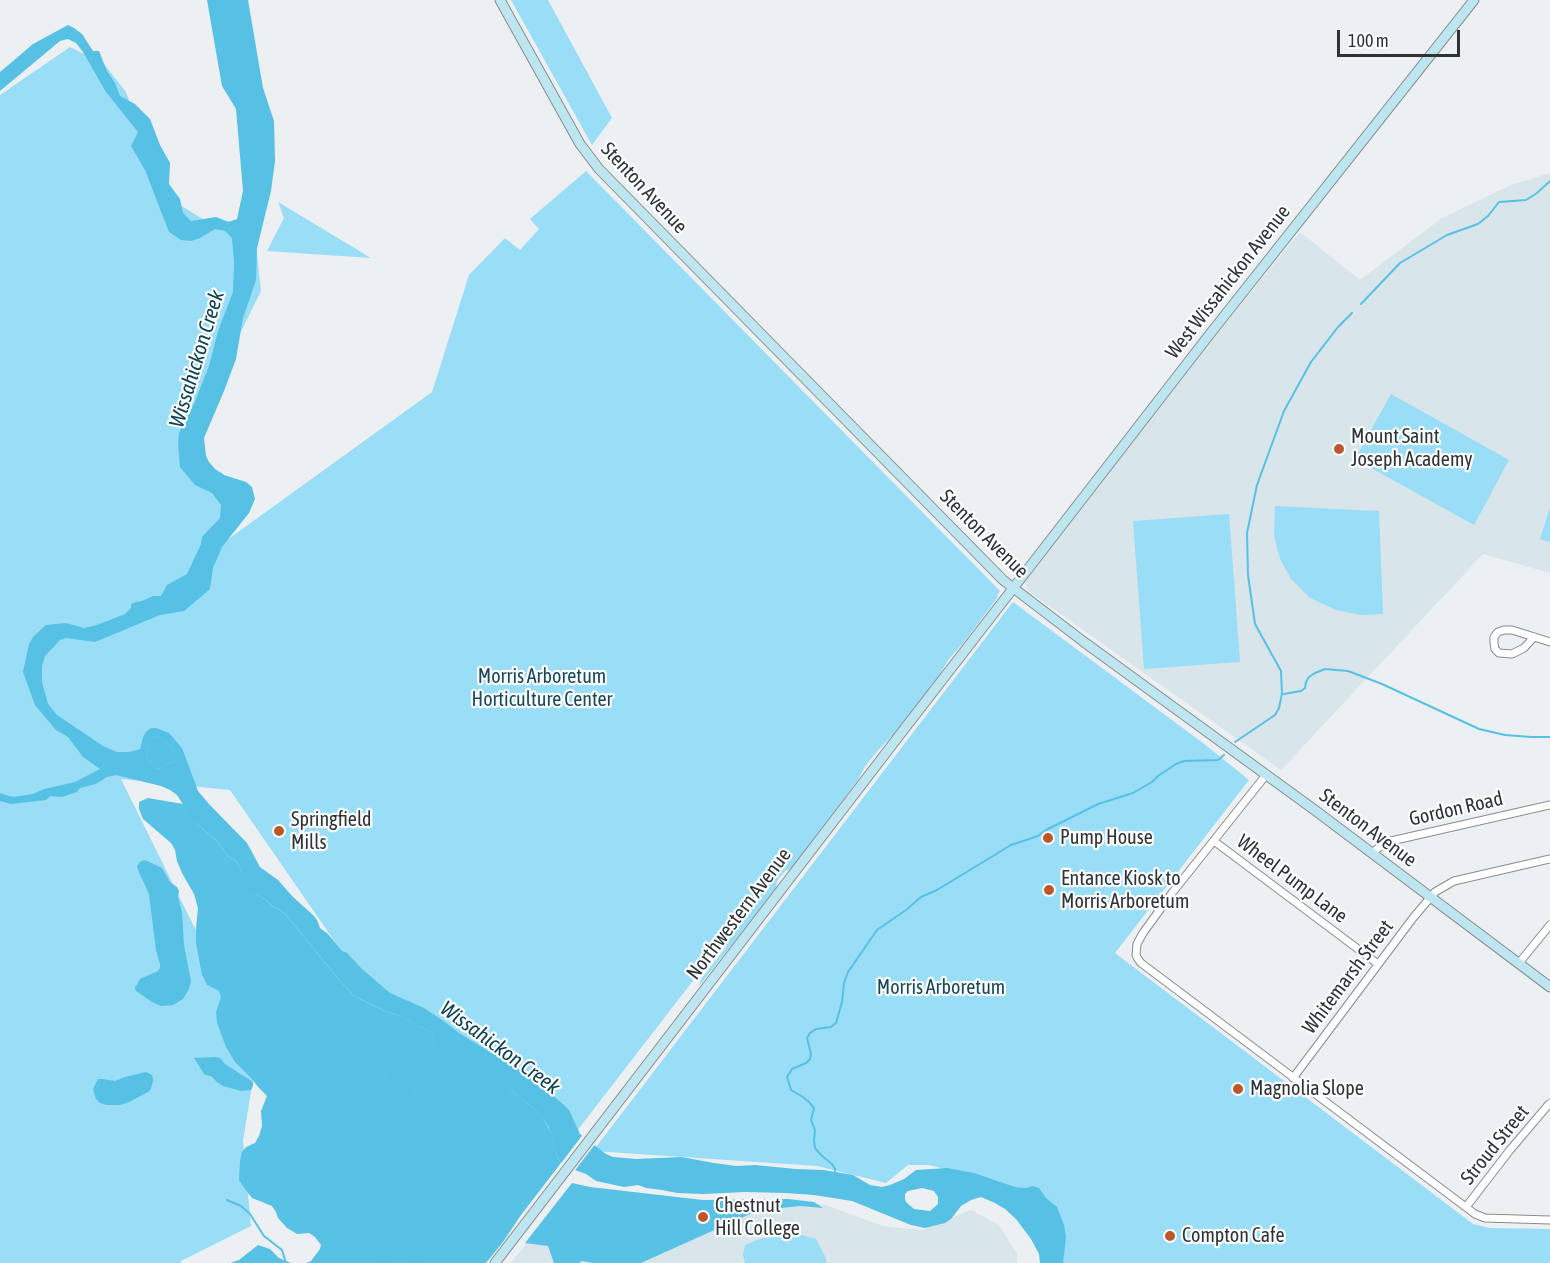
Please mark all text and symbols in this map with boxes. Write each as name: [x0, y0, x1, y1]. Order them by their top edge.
scale bar: [1340, 18, 1463, 56]
text: 100 m: [1348, 30, 1389, 51]
street label: Stenton Avenue: [596, 138, 692, 238]
street label: West Wissahickon Avenue: [1161, 200, 1295, 364]
water label: Wissahickon Creek: [164, 287, 230, 431]
place label: Mount Saint Joseph Academy: [1351, 425, 1473, 472]
marker: Mount Saint Joseph Academy: [1332, 442, 1346, 456]
street label: Stenton Avenue: [935, 485, 1033, 583]
park label: Morris Arboretum Horticulture Center: [472, 665, 612, 712]
street label: Stenton Avenue: [1315, 784, 1421, 872]
street label: Gordon Road: [1407, 787, 1505, 831]
place label: Springfield Mills: [291, 808, 371, 855]
marker: Springfield Mills: [272, 824, 286, 838]
place label: Pump House: [1060, 826, 1153, 850]
street label: Wheel Pump Lane: [1232, 830, 1352, 928]
marker: Pump House: [1041, 831, 1055, 845]
street label: Northwestern Avenue: [682, 843, 796, 985]
place label: Entance Kiosk to Morris Arboretum: [1061, 867, 1189, 914]
marker: Entance Kiosk to Morris Arboretum: [1042, 883, 1056, 897]
street label: Whitemarsh Street: [1297, 915, 1399, 1039]
park label: Morris Arboretum: [877, 976, 1005, 1000]
water label: Wissahickon Creek: [435, 996, 565, 1100]
place label: Magnolia Slope: [1250, 1077, 1364, 1101]
marker: Magnolia Slope: [1231, 1082, 1245, 1096]
street label: Stroud Street: [1456, 1100, 1534, 1190]
place label: Chestnut Hill College: [715, 1194, 800, 1241]
marker: Chestnut Hill College: [696, 1210, 710, 1224]
place label: Compton Cafe: [1182, 1224, 1285, 1248]
marker: Compton Cafe: [1163, 1229, 1177, 1243]

